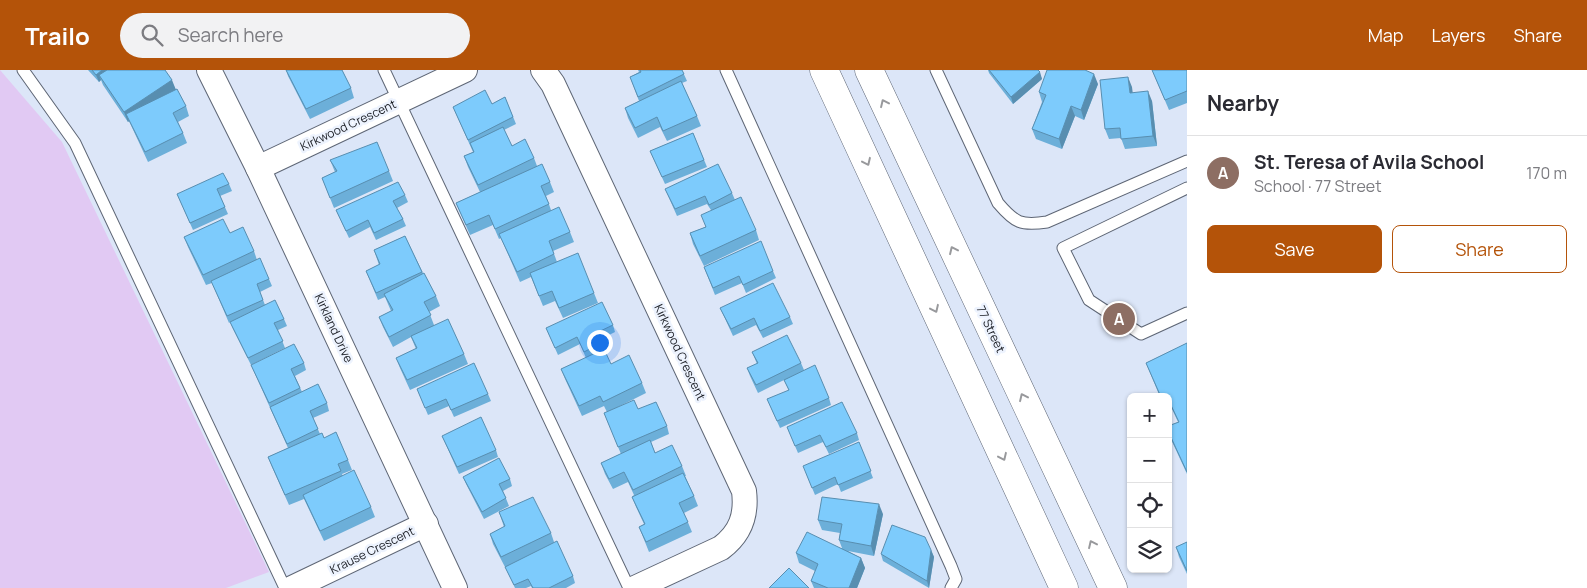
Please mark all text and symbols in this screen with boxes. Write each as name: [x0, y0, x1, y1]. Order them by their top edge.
search box: [120, 13, 470, 58]
text: Trailo: [25, 19, 90, 52]
icon: search: [138, 21, 166, 49]
text: Search here: [178, 22, 283, 48]
text: Map: [1368, 23, 1403, 47]
text: Layers: [1431, 23, 1485, 47]
text: Share: [1513, 23, 1562, 47]
text: Nearby: [1207, 89, 1279, 117]
street label: Kirkwood Crescent: [297, 95, 399, 155]
one-way arrow: [880, 99, 890, 108]
text: St. Teresa of Avila School: [1254, 149, 1484, 175]
one-way arrow: [860, 157, 871, 166]
text: A: [1218, 162, 1228, 184]
text: 170 m: [1526, 162, 1567, 184]
text: School · 77 Street: [1254, 175, 1382, 197]
button: Save: [1207, 225, 1382, 273]
button: Share: [1392, 225, 1567, 273]
one-way arrow: [949, 246, 960, 255]
street label: Kirkland Drive: [311, 291, 357, 365]
pin: A: [1103, 300, 1135, 338]
street label: Kirkwood Crescent: [650, 301, 710, 403]
street label: 77 Street: [973, 303, 1009, 355]
one-way arrow: [929, 304, 939, 313]
your location: [587, 330, 613, 356]
one-way arrow: [1018, 393, 1029, 402]
map controls: [1127, 393, 1172, 573]
button: +: [1127, 393, 1172, 438]
button: −: [1127, 438, 1172, 483]
one-way arrow: [997, 452, 1008, 461]
button: locate: [1127, 483, 1172, 528]
street label: Krause Crescent: [327, 522, 417, 578]
button: layers: [1127, 528, 1172, 573]
one-way arrow: [1088, 540, 1098, 549]

